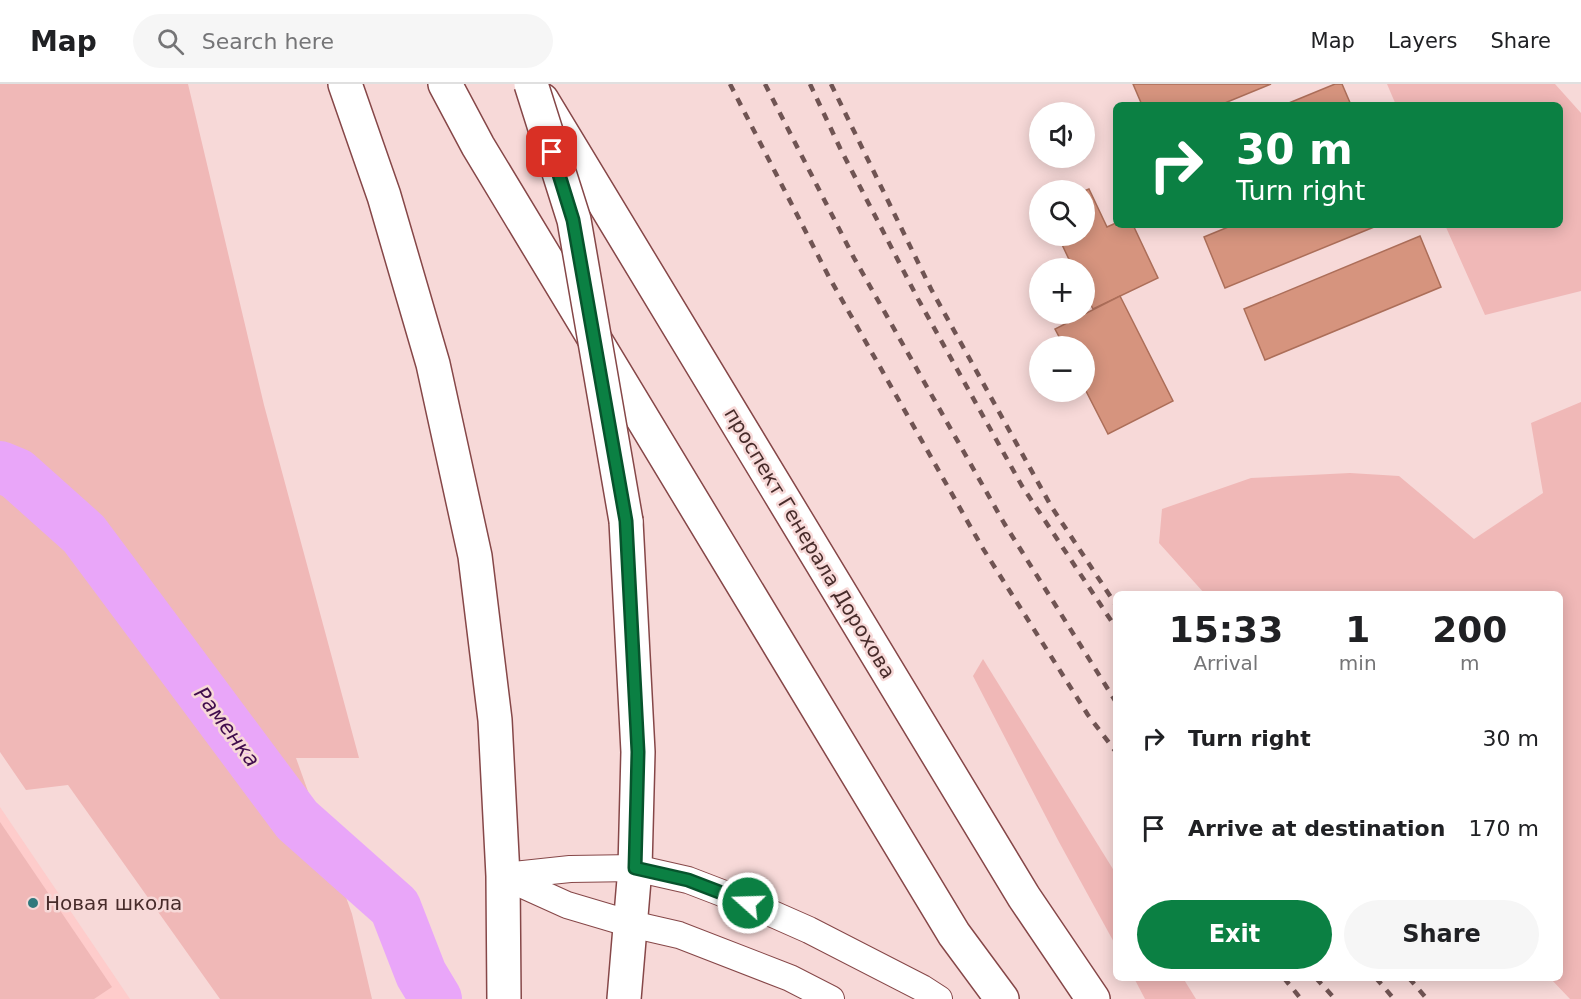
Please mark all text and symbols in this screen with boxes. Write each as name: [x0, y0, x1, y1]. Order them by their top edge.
search box: [133, 14, 553, 68]
text: Map: [30, 25, 97, 58]
icon: search: [154, 25, 187, 58]
text: Search here: [202, 29, 334, 54]
text: Map: [1311, 29, 1355, 53]
text: Layers: [1388, 29, 1457, 53]
text: Share: [1490, 29, 1551, 53]
map controls: [1029, 102, 1095, 402]
button: sound: [1029, 102, 1095, 168]
text: 30 m: [1236, 125, 1353, 174]
pin: [526, 126, 577, 177]
icon: right: [1137, 126, 1215, 204]
icon: arrive: [535, 135, 568, 168]
text: Turn right: [1236, 175, 1365, 206]
button: search: [1029, 180, 1095, 246]
button: +: [1029, 258, 1095, 324]
button: −: [1029, 336, 1095, 402]
street label: проспект Генерала Дорохова: [719, 403, 901, 683]
text: 15:33: [1169, 609, 1283, 650]
text: 1: [1345, 609, 1370, 650]
text: 200: [1432, 609, 1507, 650]
text: Arrival: [1193, 651, 1258, 675]
text: min: [1339, 651, 1377, 675]
text: m: [1460, 651, 1480, 675]
water label: Раменка: [189, 682, 265, 772]
icon: right: [1137, 722, 1170, 755]
text: Turn right: [1188, 726, 1311, 751]
text: 30 m: [1483, 726, 1539, 751]
icon: arrive: [1137, 812, 1170, 845]
text: Arrive at destination: [1188, 816, 1445, 841]
text: 170 m: [1469, 816, 1539, 841]
position arrow: [716, 871, 780, 935]
place label: Новая школа: [45, 891, 182, 915]
marker: Новая школа: [26, 896, 40, 910]
button: Exit: [1137, 900, 1332, 969]
button: Share: [1344, 900, 1539, 969]

